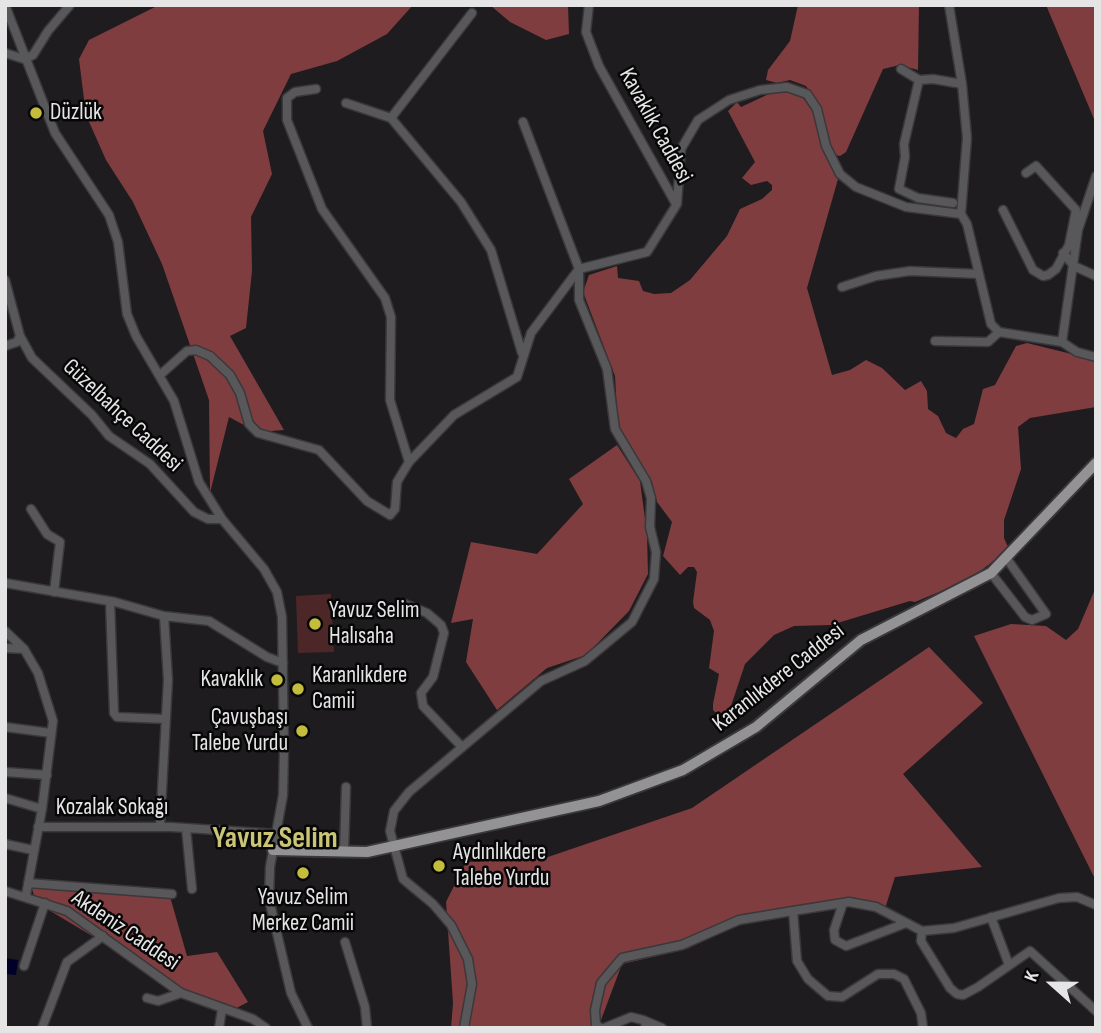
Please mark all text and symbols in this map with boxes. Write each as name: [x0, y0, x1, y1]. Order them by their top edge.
street label: Kavaklık Caddesi: [612, 64, 698, 188]
place label: Düzlük: [50, 99, 102, 127]
marker: Düzlük: [28, 105, 44, 121]
street label: Güzelbahçe Caddesi: [56, 354, 188, 478]
place label: Yavuz Selim Halısaha: [329, 597, 420, 651]
marker: Yavuz Selim Halısaha: [307, 616, 323, 632]
street label: Karanlıkdere Caddesi: [708, 618, 850, 738]
place label: Karanlıkdere Camii: [312, 662, 407, 716]
place label: Kavaklık: [200, 666, 263, 694]
marker: Kavaklık: [269, 672, 285, 688]
marker: Karanlıkdere Camii: [290, 681, 306, 697]
place label: Çavuşbaşı Talebe Yurdu: [192, 704, 288, 758]
marker: Çavuşbaşı Talebe Yurdu: [294, 723, 310, 739]
street label: Kozalak Sokağı: [56, 794, 168, 822]
district label: Yavuz Selim: [212, 821, 338, 857]
place label: Aydınlıkdere Talebe Yurdu: [453, 839, 549, 893]
marker: Aydınlıkdere Talebe Yurdu: [431, 858, 447, 874]
marker: Yavuz Selim Merkez Camii: [295, 865, 311, 881]
place label: Yavuz Selim Merkez Camii: [252, 884, 354, 938]
street label: Akdeniz Caddesi: [66, 885, 184, 977]
north arrow: [1017, 949, 1087, 1019]
text: K: [1020, 968, 1044, 985]

